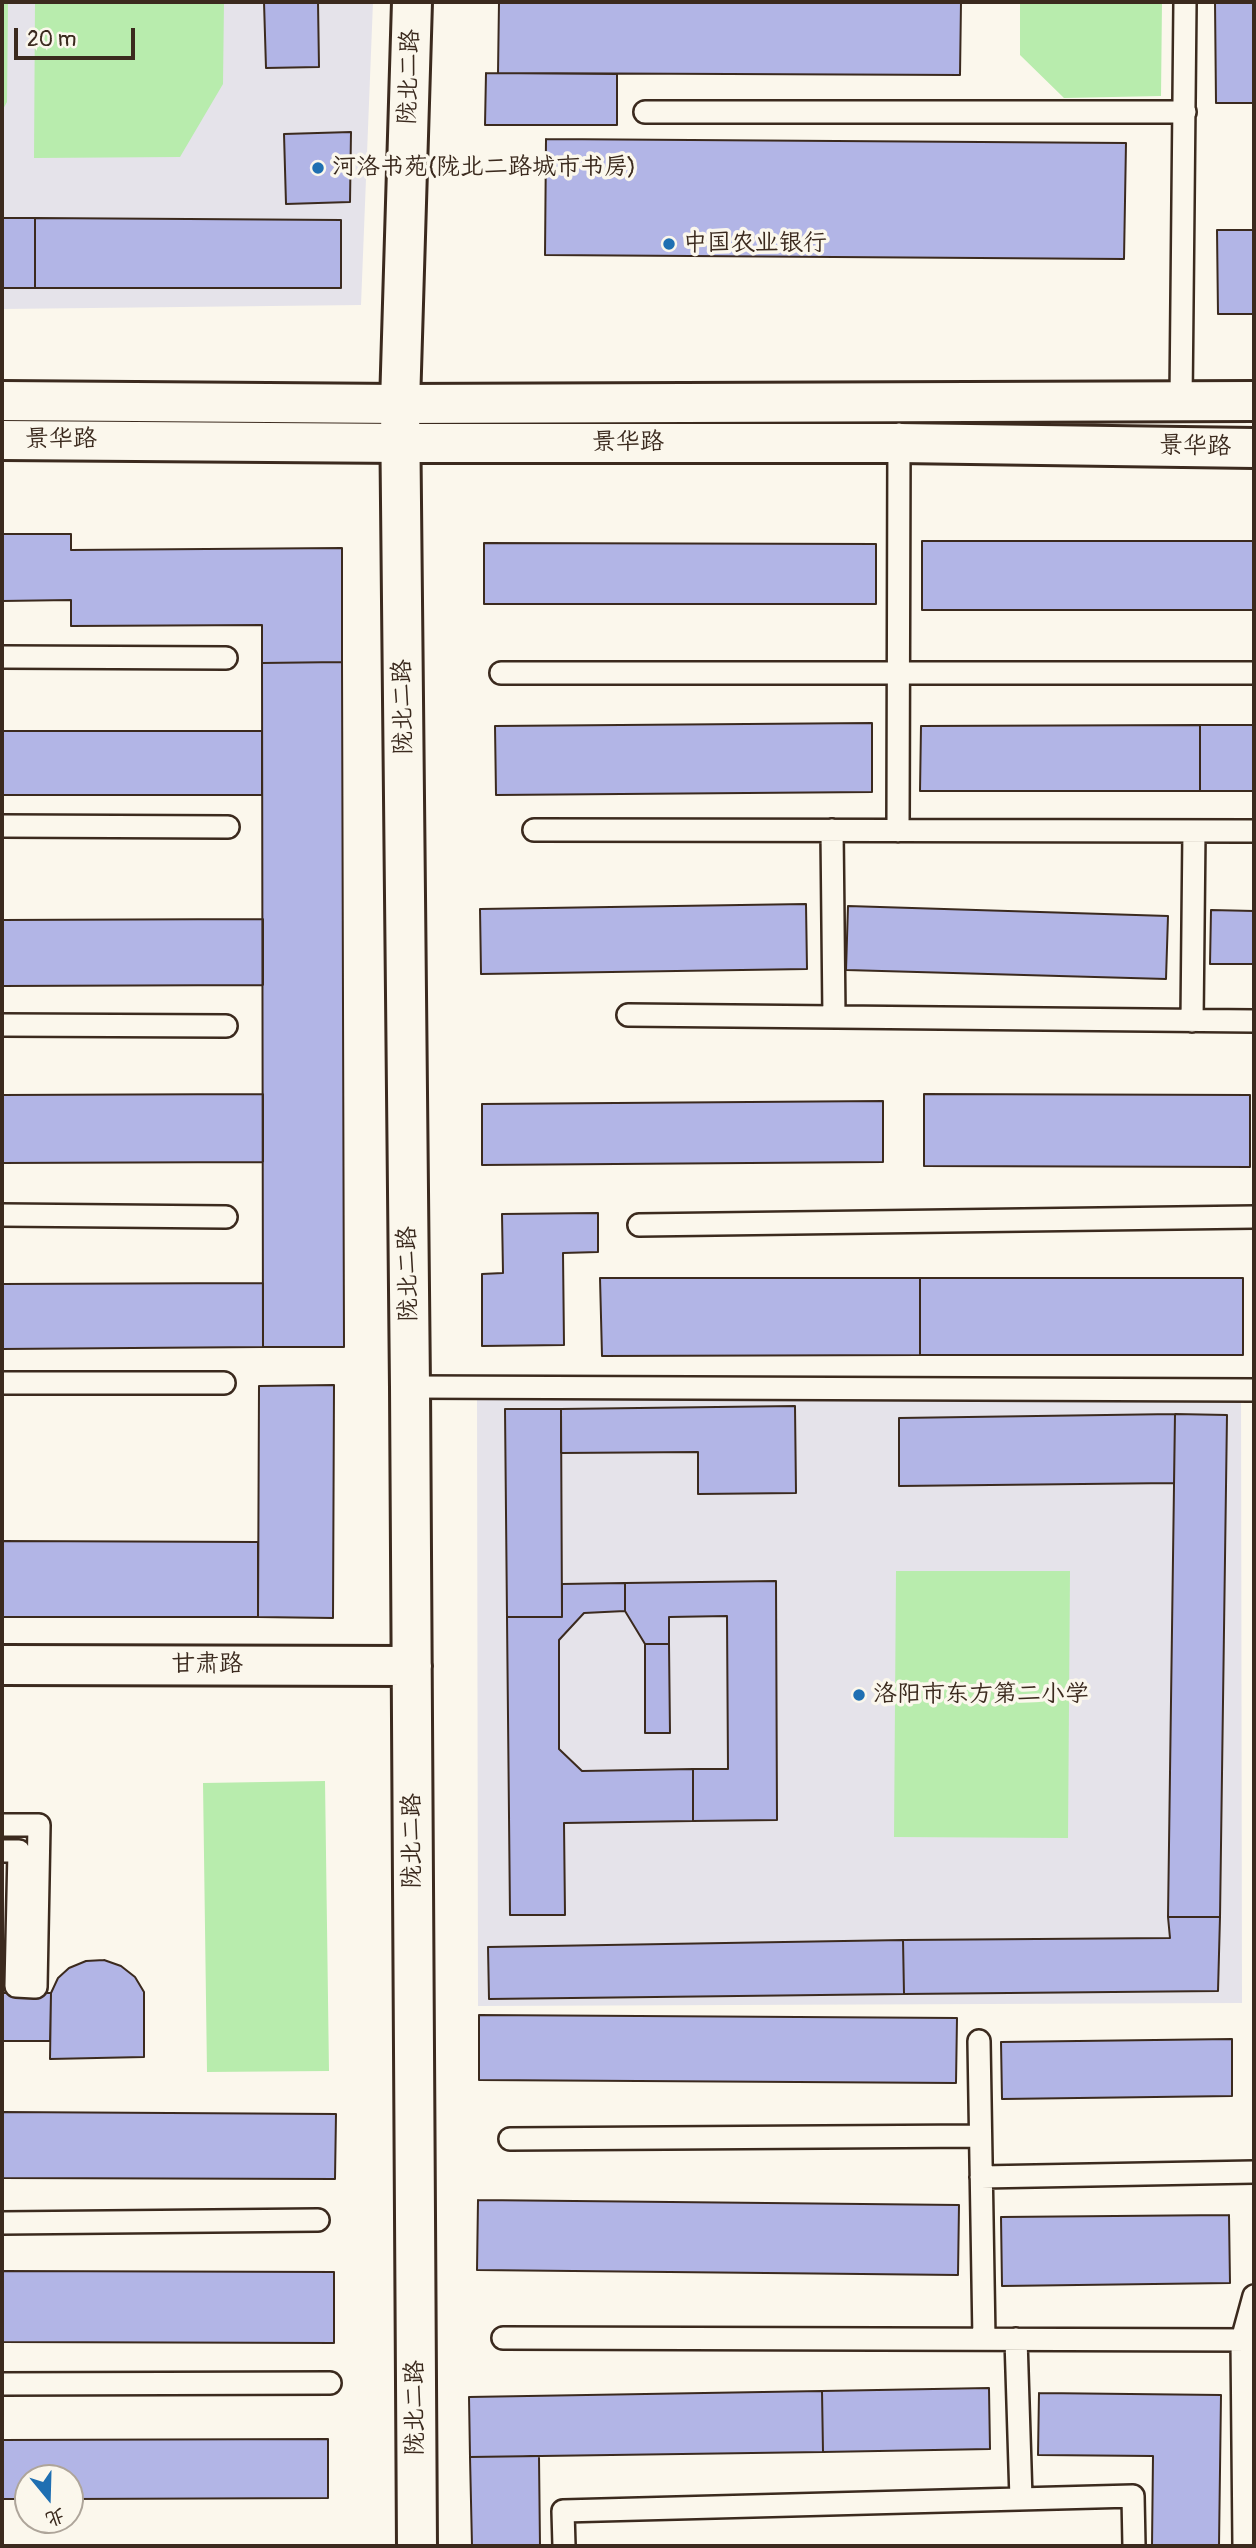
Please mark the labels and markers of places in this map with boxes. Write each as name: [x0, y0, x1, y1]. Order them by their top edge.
place label: 河洛书苑(陇北二路城市书房): [332, 154, 636, 182]
marker: 河洛书苑(陇北二路城市书房): [310, 160, 326, 176]
place label: 中国农业银行: [683, 230, 827, 258]
marker: 中国农业银行: [661, 236, 677, 252]
place label: 洛阳市东方第二小学: [873, 1681, 1089, 1709]
marker: 洛阳市东方第二小学: [851, 1687, 867, 1703]

